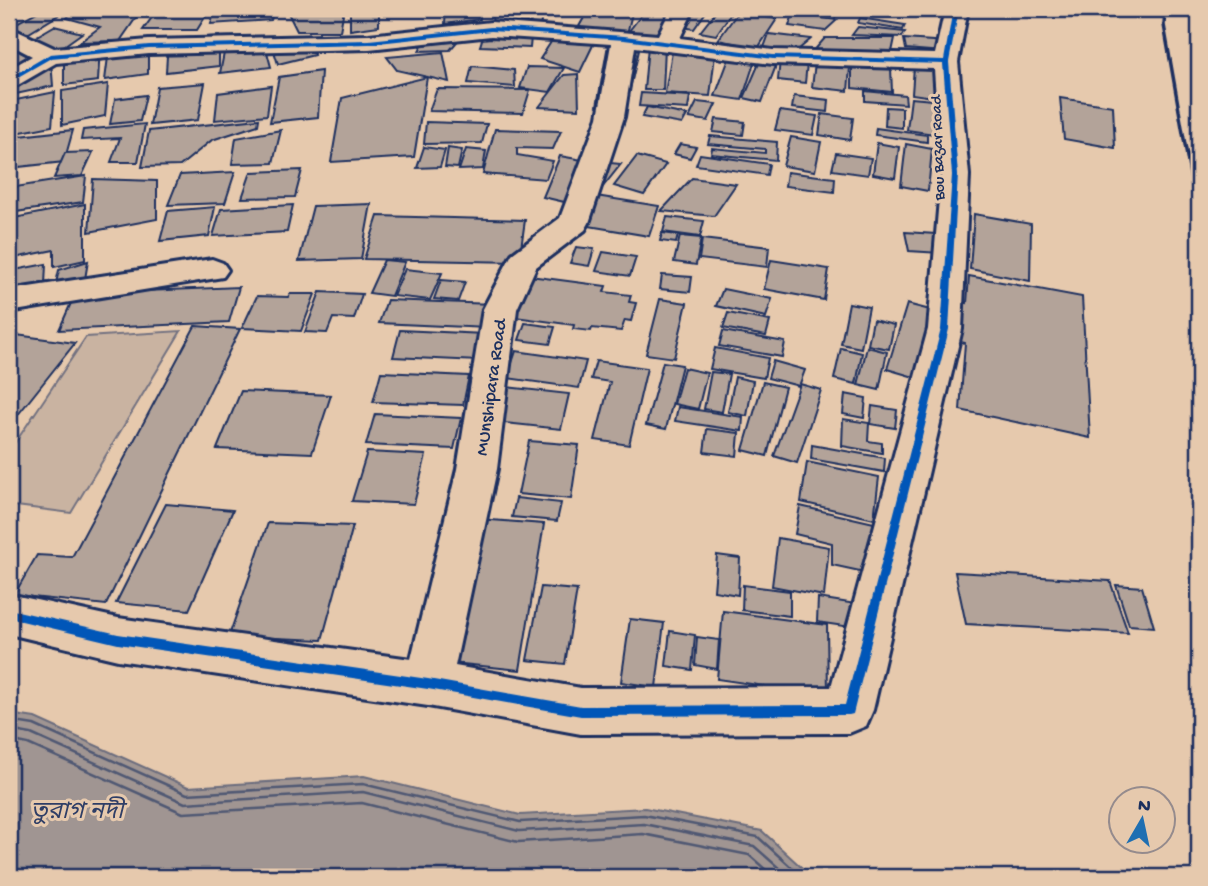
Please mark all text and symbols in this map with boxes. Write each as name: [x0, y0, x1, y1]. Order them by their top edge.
street label: Bou Bazar Road: [928, 93, 951, 202]
street label: MUnshipara Road: [471, 316, 514, 457]
north arrow: [1106, 784, 1176, 854]
text: N: [1136, 794, 1152, 819]
water label: তুরাগ নদী: [31, 796, 128, 828]

